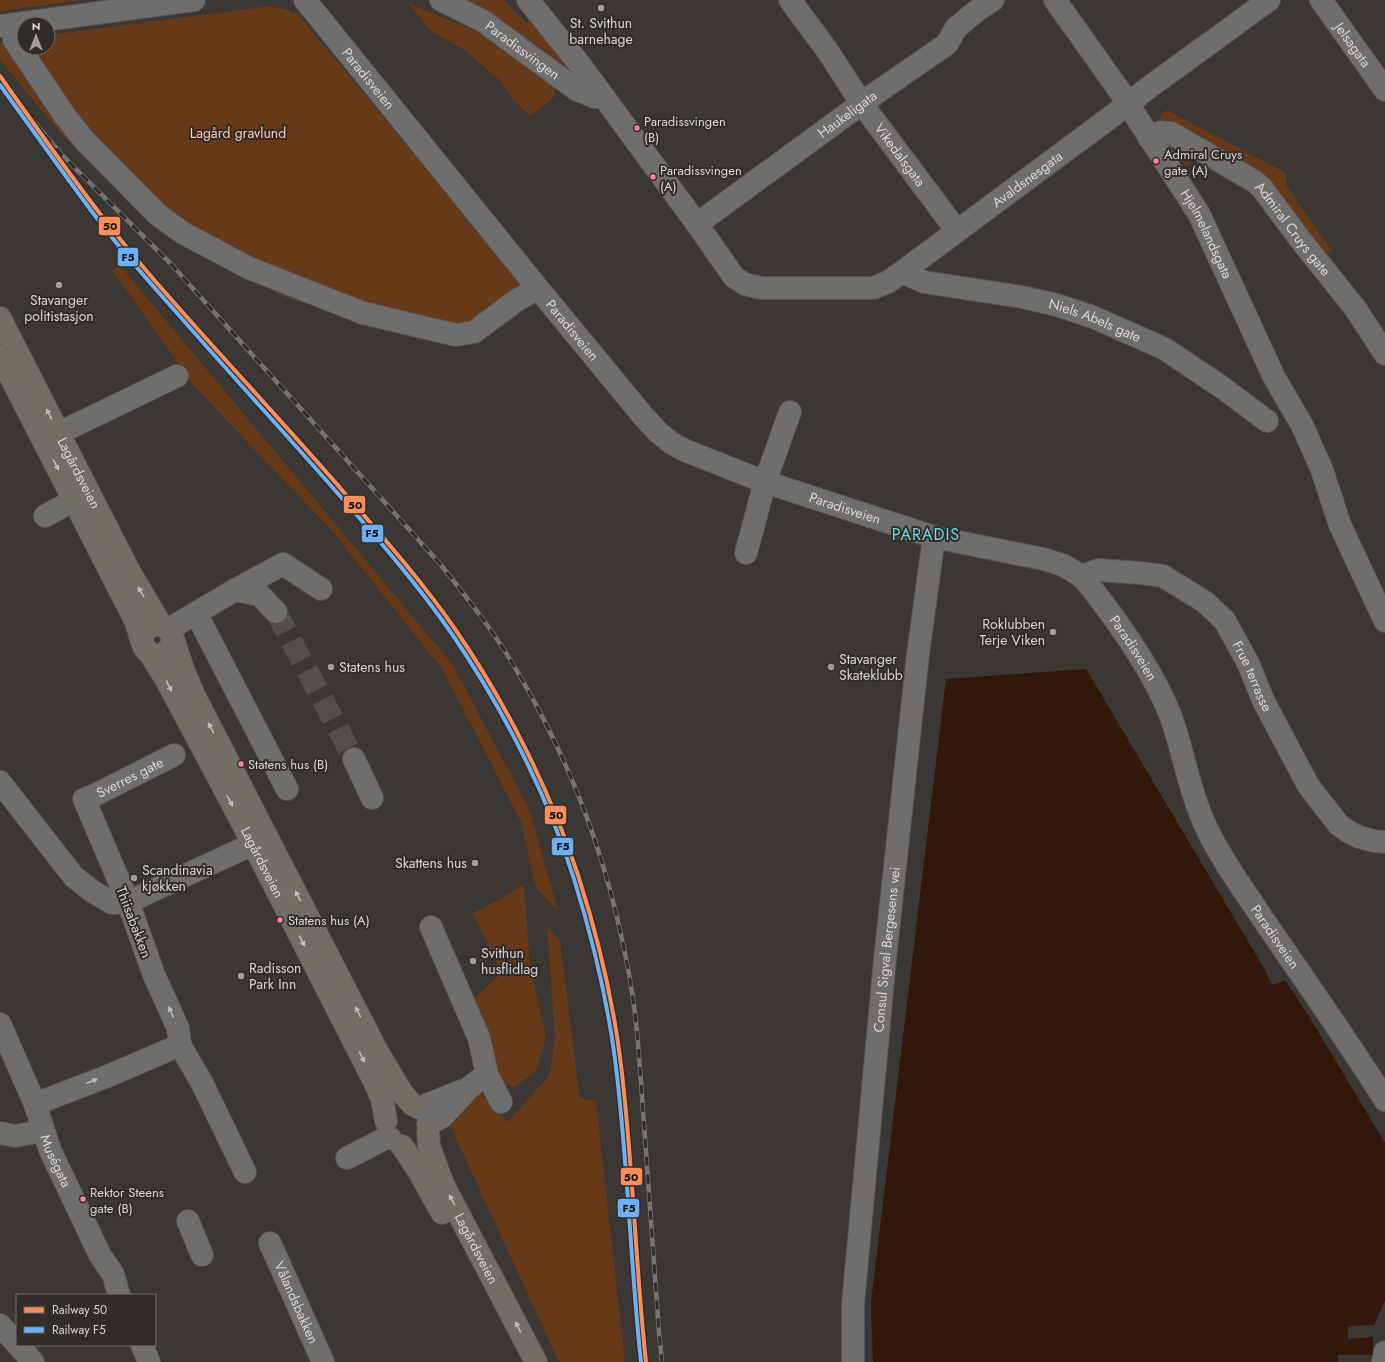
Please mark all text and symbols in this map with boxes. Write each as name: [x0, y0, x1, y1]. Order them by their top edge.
marker: St. Svithun barnehage: [596, 3, 606, 13]
place label: St. Svithun barnehage: [569, 13, 633, 49]
north arrow: [16, 16, 56, 56]
street label: Paradissvingen: [481, 16, 564, 84]
street label: Jelsagata: [1329, 17, 1376, 71]
text: N: [32, 18, 40, 34]
street label: Paradisveien: [337, 43, 400, 114]
street label: Haukeligata: [813, 86, 881, 143]
place label: Paradissvingen (B): [644, 112, 726, 147]
street label: Vikedalsgata: [870, 119, 930, 191]
park label: Lagård gravlund: [190, 123, 286, 143]
marker: Paradissvingen (B): [632, 123, 642, 133]
place label: Admiral Cruys gate (A): [1164, 145, 1242, 180]
street label: Avaldsnesgata: [988, 146, 1067, 212]
marker: Admiral Cruys gate (A): [1151, 156, 1161, 166]
place label: Paradissvingen (A): [660, 161, 742, 196]
marker: Paradissvingen (A): [648, 172, 658, 182]
street label: Admiral Cruys gate: [1251, 177, 1335, 280]
street label: Hjelmelandsgata: [1175, 185, 1237, 282]
line badge: 50: [98, 216, 121, 236]
text: 50: [103, 218, 117, 234]
line badge: F5: [117, 247, 139, 267]
text: F5: [121, 249, 135, 265]
marker: Stavanger politistasjon: [54, 280, 64, 290]
place label: Stavanger politistasjon: [24, 290, 94, 326]
street label: Niels Abels gate: [1047, 293, 1144, 347]
street label: Paradisveien: [541, 295, 604, 365]
one-way arrow: [46, 408, 52, 420]
street label: Lagårdsveien: [53, 434, 106, 512]
one-way arrow: [53, 459, 59, 471]
street label: Paradisveien: [807, 487, 883, 529]
line badge: 50: [343, 495, 366, 514]
text: 50: [348, 497, 362, 513]
district label: PARADIS: [892, 523, 960, 546]
line badge: F5: [361, 524, 384, 543]
text: F5: [365, 525, 379, 541]
one-way arrow: [138, 586, 145, 598]
street label: Paradisveien: [1105, 611, 1162, 684]
place label: Roklubben Terje Viken: [980, 614, 1045, 650]
marker: Roklubben Terje Viken: [1048, 627, 1058, 637]
street label: Frue terrasse: [1228, 637, 1277, 715]
place label: Stavanger Skateklubb: [839, 649, 903, 685]
place label: Statens hus: [339, 657, 405, 677]
marker: Statens hus: [326, 662, 336, 672]
marker: Stavanger Skateklubb: [826, 662, 836, 672]
one-way arrow: [166, 680, 173, 691]
one-way arrow: [208, 722, 214, 734]
street label: Sverres gate: [93, 752, 167, 803]
place label: Statens hus (B): [248, 755, 328, 774]
marker: Statens hus (B): [236, 759, 246, 769]
one-way arrow: [227, 795, 233, 806]
line badge: 50: [544, 805, 567, 825]
text: 50: [549, 807, 563, 823]
street label: Lagårdsveien: [236, 823, 289, 901]
line badge: F5: [551, 837, 574, 856]
text: F5: [556, 838, 570, 854]
place label: Skattens hus: [395, 853, 467, 873]
marker: Skattens hus: [470, 858, 480, 868]
place label: Scandinavia kjøkken: [142, 860, 213, 896]
street label: Consul Sigval Bergesens vei: [868, 866, 905, 1033]
marker: Scandinavia kjøkken: [129, 873, 139, 883]
street label: Thiisabakken: [111, 883, 157, 961]
one-way arrow: [295, 890, 301, 902]
street label: Paradisveien: [1246, 901, 1304, 973]
place label: Statens hus (A): [288, 911, 370, 930]
marker: Statens hus (A): [275, 915, 285, 925]
one-way arrow: [299, 935, 306, 947]
place label: Svithun husflidlag: [481, 943, 538, 979]
marker: Svithun husflidlag: [468, 956, 478, 966]
place label: Radisson Park Inn: [249, 958, 301, 994]
marker: Radisson Park Inn: [236, 971, 246, 981]
one-way arrow: [354, 1006, 361, 1018]
one-way arrow: [168, 1007, 174, 1018]
one-way arrow: [359, 1051, 365, 1062]
one-way arrow: [86, 1078, 98, 1084]
street label: Muségata: [36, 1132, 76, 1191]
line badge: 50: [620, 1167, 643, 1186]
text: 50: [624, 1169, 638, 1185]
place label: Rektor Steens gate (B): [90, 1183, 164, 1218]
marker: Rektor Steens gate (B): [78, 1194, 88, 1204]
one-way arrow: [448, 1194, 455, 1205]
line badge: F5: [617, 1198, 640, 1218]
text: F5: [622, 1200, 636, 1216]
street label: Lagårdsveien: [450, 1209, 503, 1287]
street label: Vålandsbakken: [269, 1258, 324, 1347]
legend: [16, 1294, 156, 1346]
text: Railway 50: [52, 1301, 107, 1319]
text: Railway F5: [52, 1321, 106, 1339]
one-way arrow: [515, 1322, 521, 1333]

